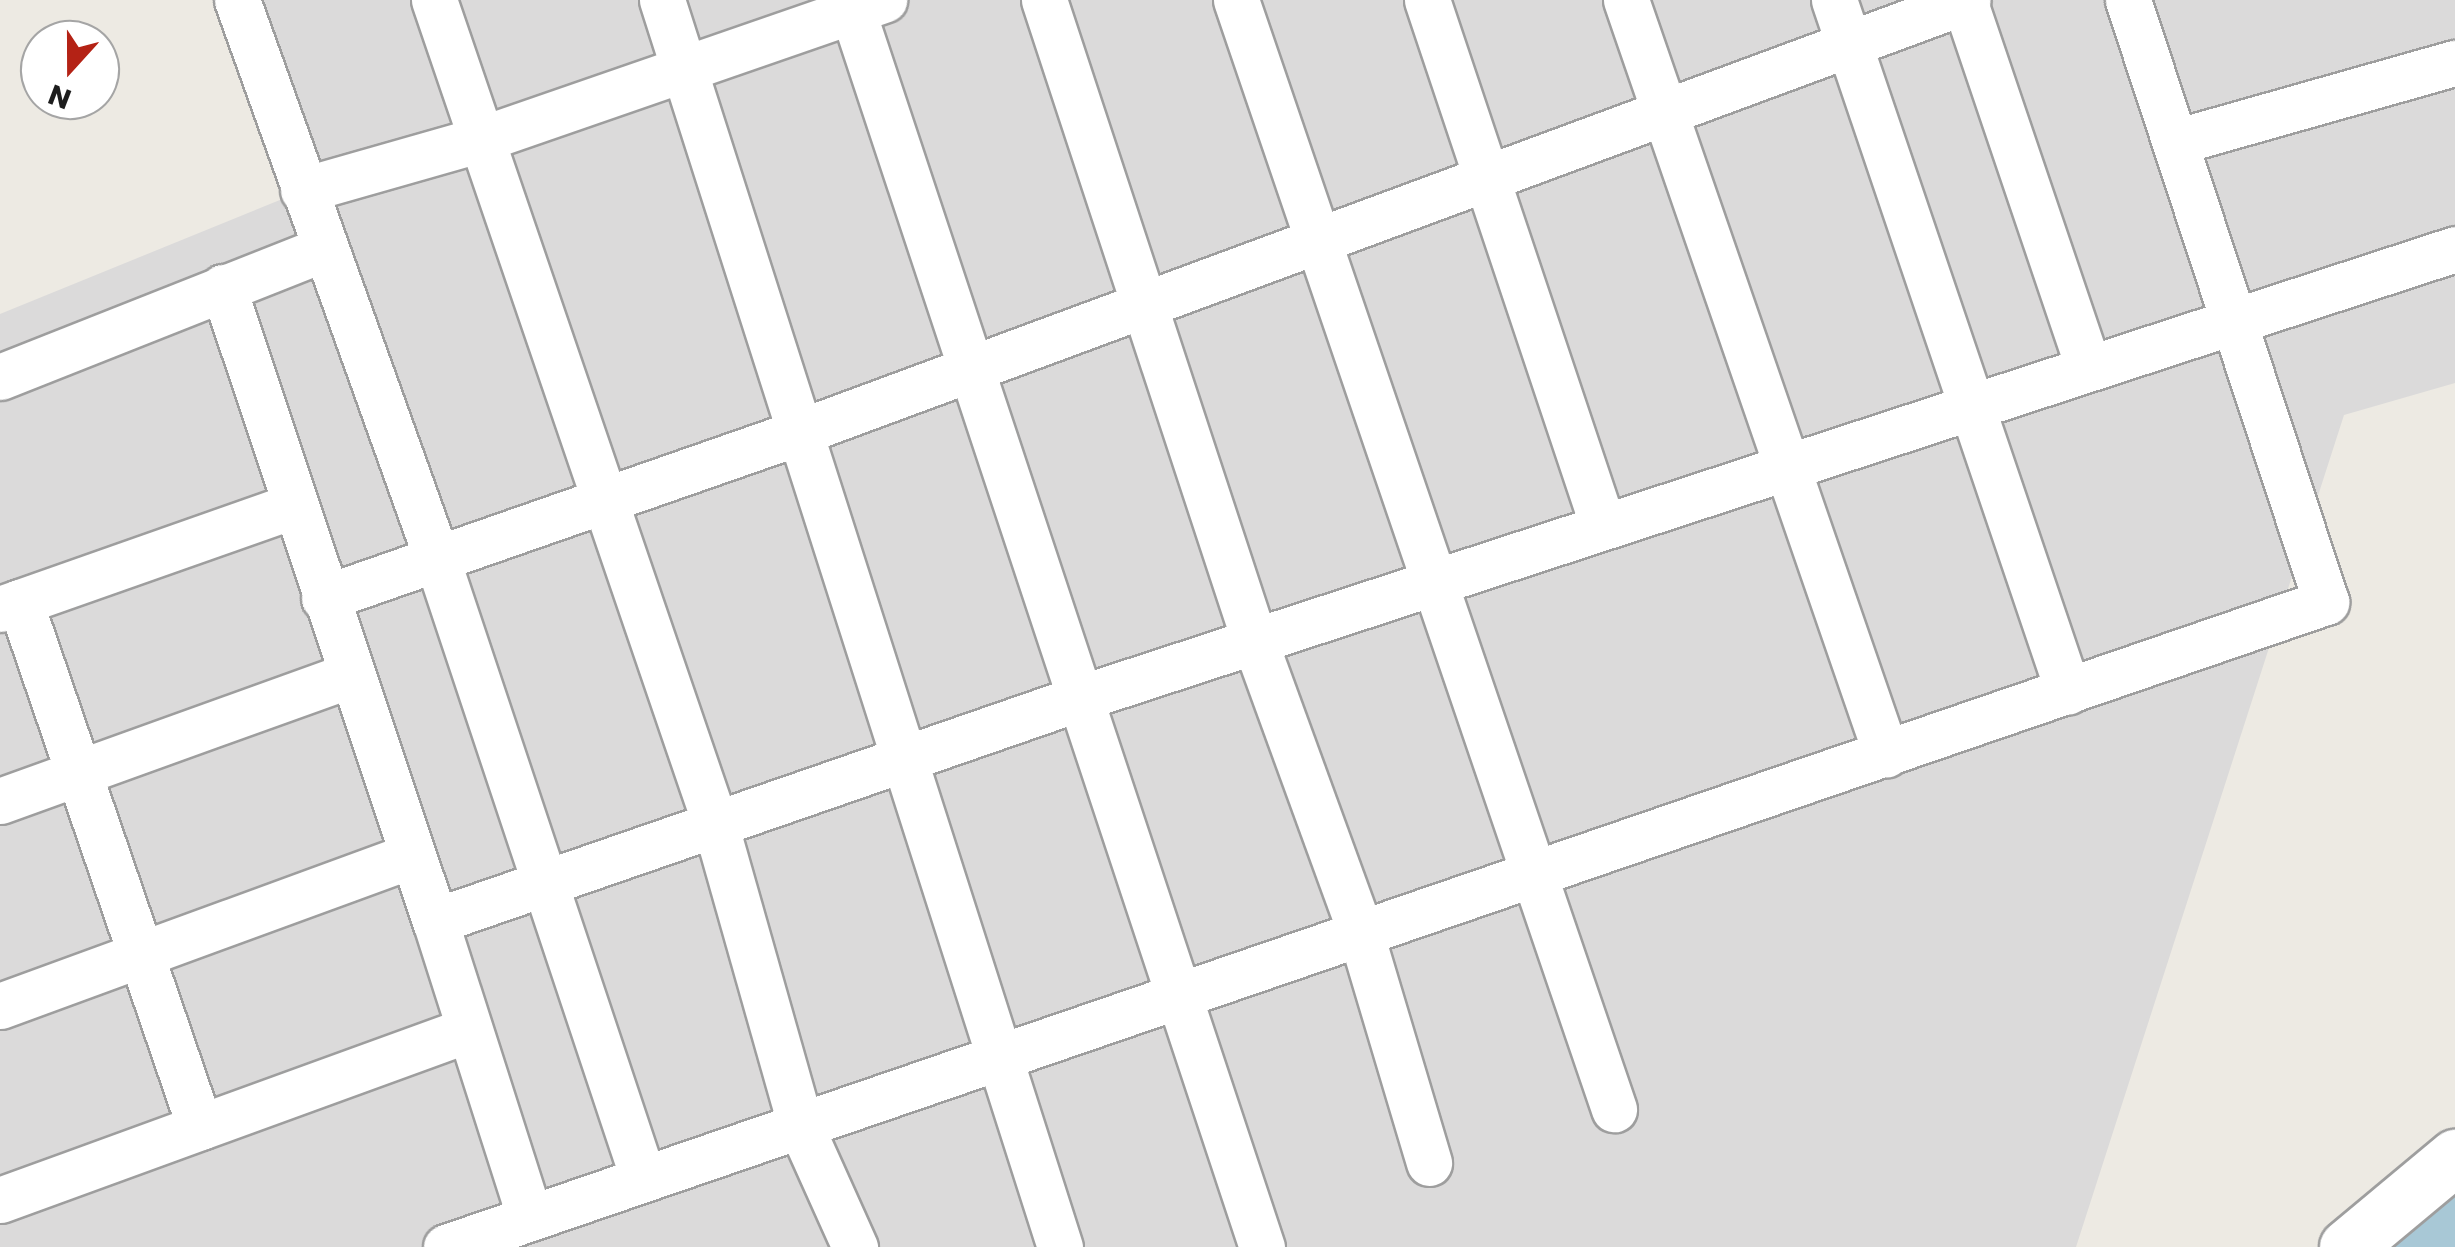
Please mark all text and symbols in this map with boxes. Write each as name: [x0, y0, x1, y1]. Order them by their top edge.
north arrow: [20, 20, 120, 120]
text: N: [43, 75, 77, 119]

